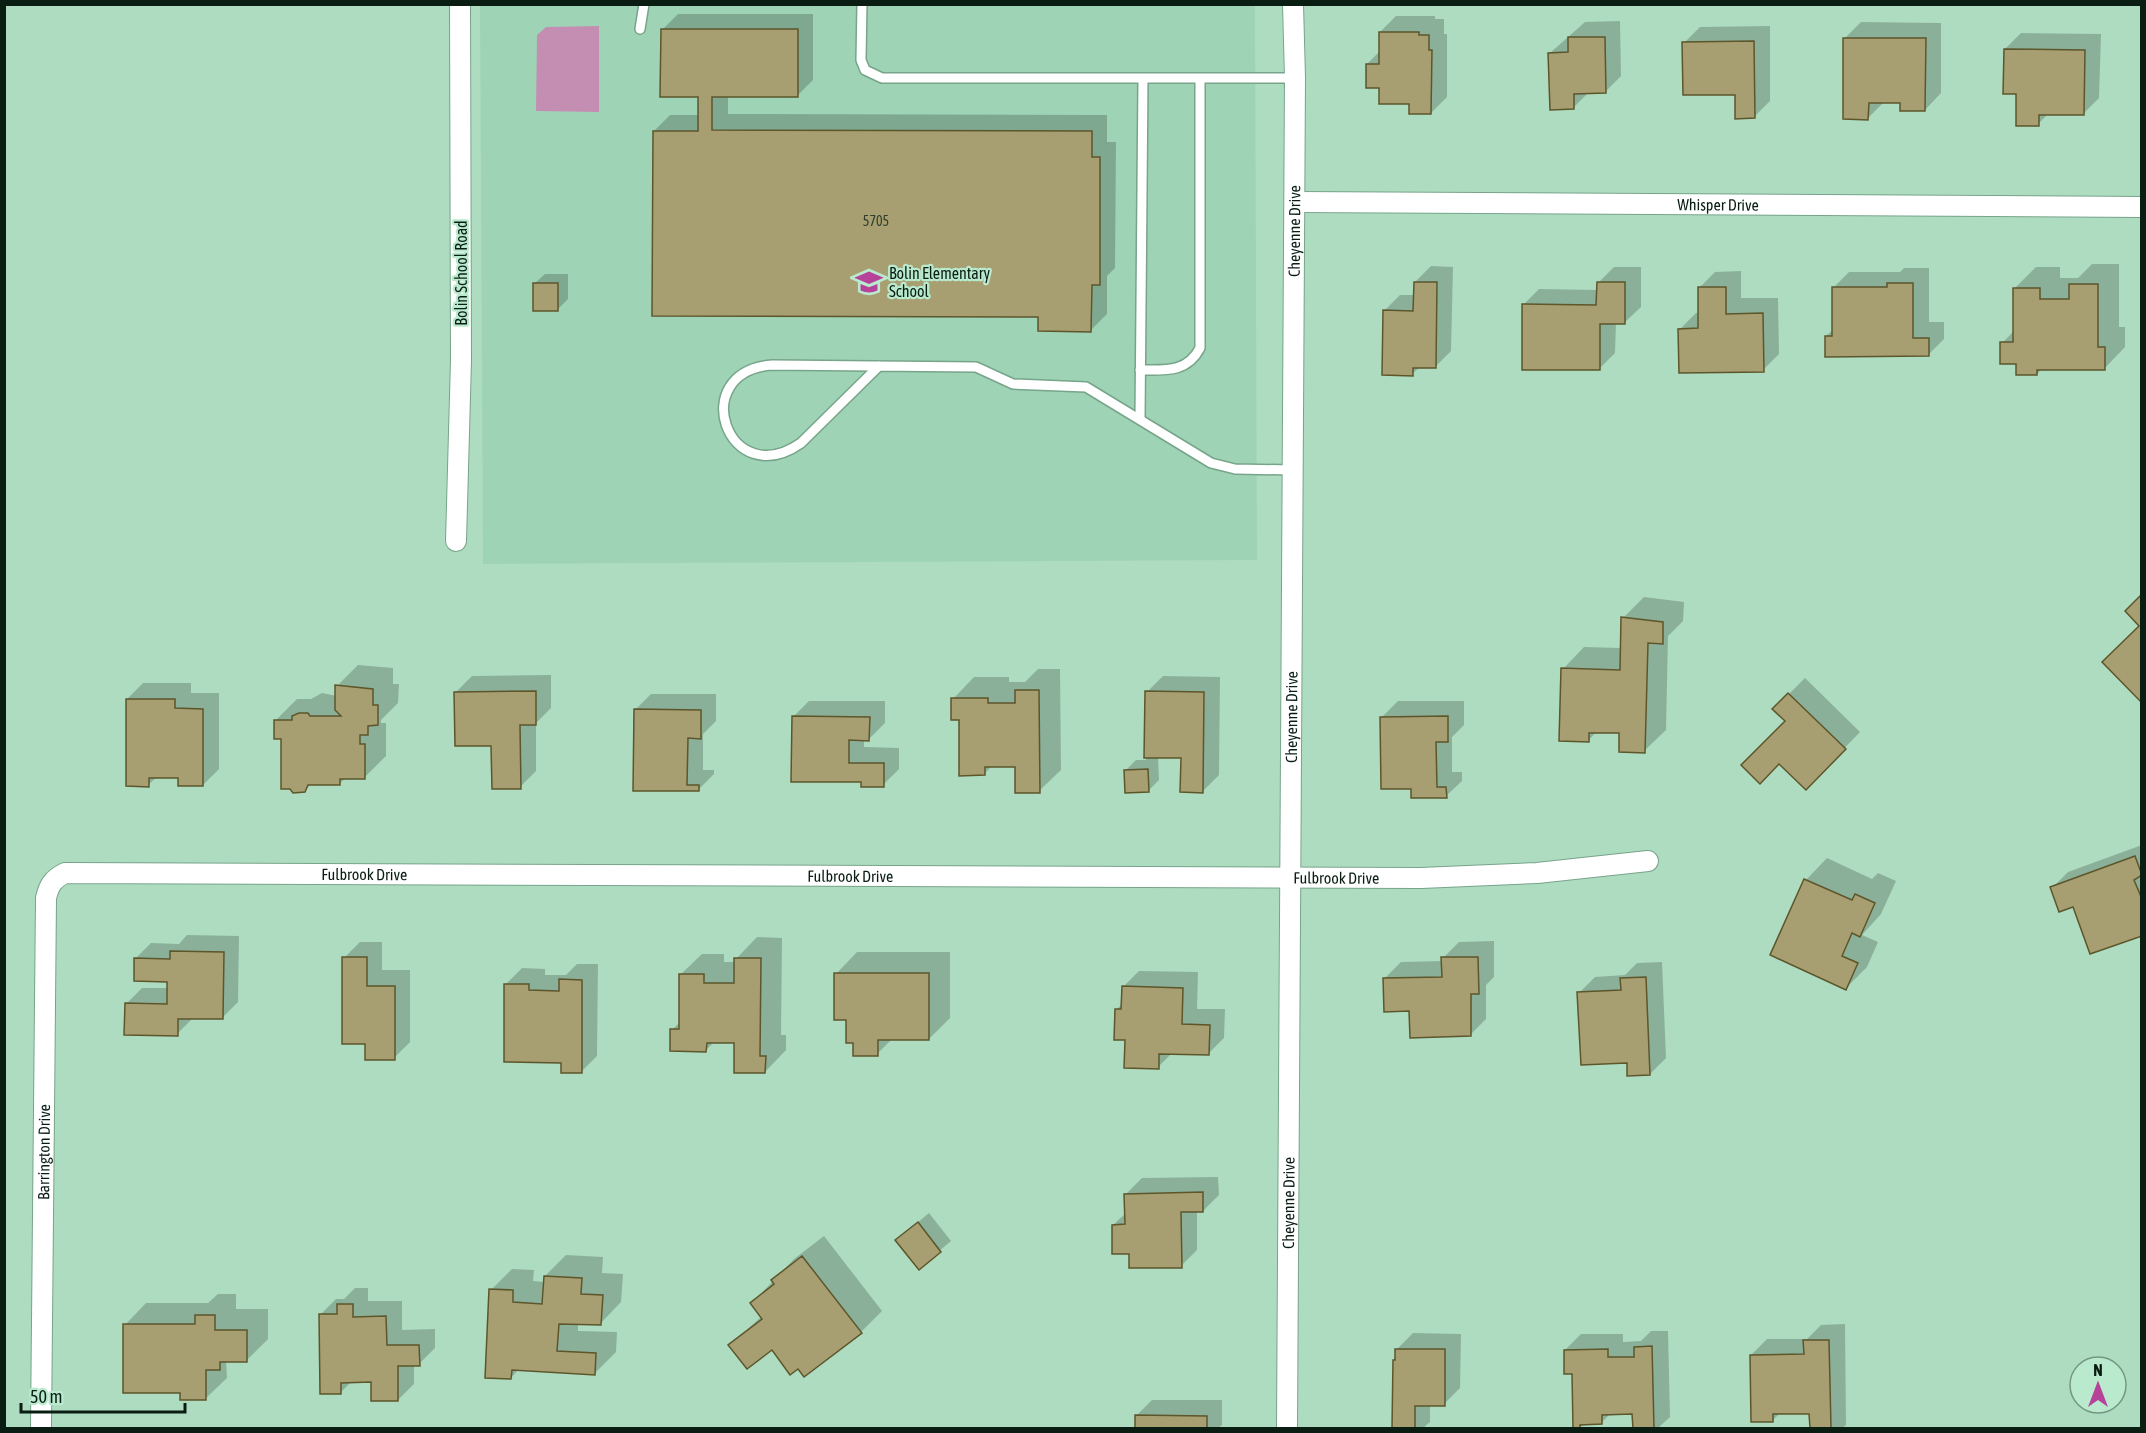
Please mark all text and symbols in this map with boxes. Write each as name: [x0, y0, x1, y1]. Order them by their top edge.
street label: Cheyenne Drive: [1285, 185, 1304, 277]
street label: Whisper Drive: [1677, 195, 1759, 214]
house number: 5705: [863, 213, 889, 229]
street label: Bolin School Road: [452, 220, 470, 326]
place label: Bolin Elementary School: [889, 264, 990, 300]
school or university icon: Bolin Elementary School: [854, 267, 884, 297]
street label: Cheyenne Drive: [1282, 671, 1301, 763]
street label: Fulbrook Drive: [321, 865, 407, 883]
street label: Fulbrook Drive: [807, 867, 893, 885]
street label: Fulbrook Drive: [1293, 869, 1379, 887]
street label: Barrington Drive: [34, 1104, 54, 1200]
street label: Cheyenne Drive: [1279, 1157, 1298, 1249]
north arrow: [2068, 1355, 2128, 1415]
text: N: [2093, 1361, 2103, 1379]
scale bar: [21, 1376, 184, 1414]
text: 50 m: [30, 1386, 62, 1407]

